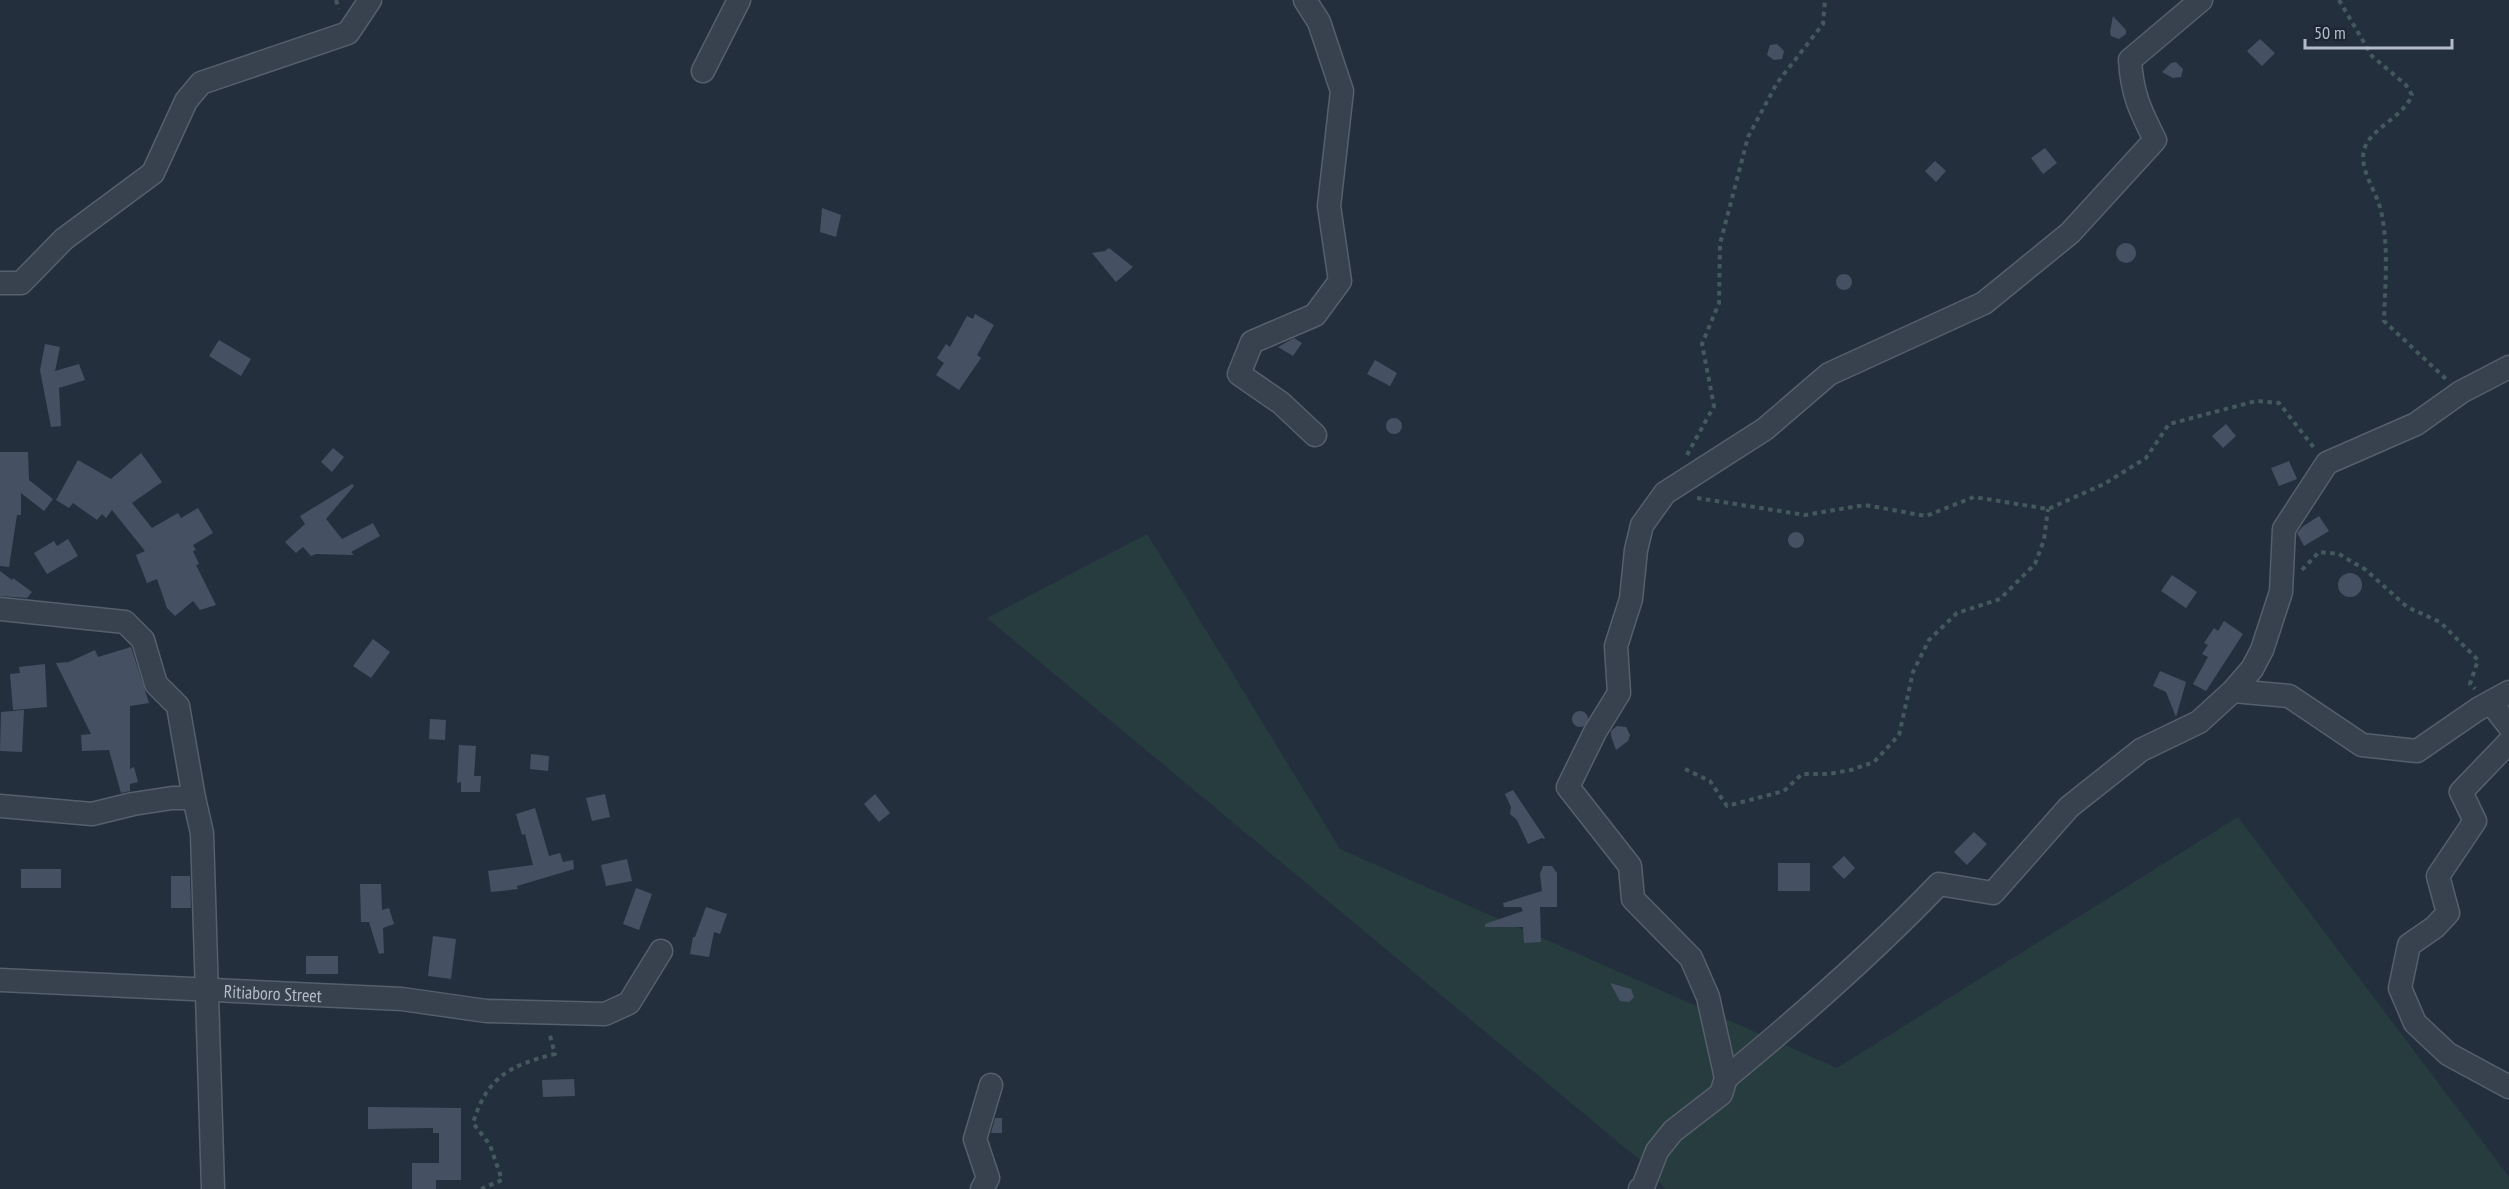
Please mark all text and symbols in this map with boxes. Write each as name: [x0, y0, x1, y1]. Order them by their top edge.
scale bar: [2305, 12, 2452, 50]
text: 50 m: [2314, 21, 2346, 44]
street label: Ritiaboro Street: [223, 979, 322, 1007]

